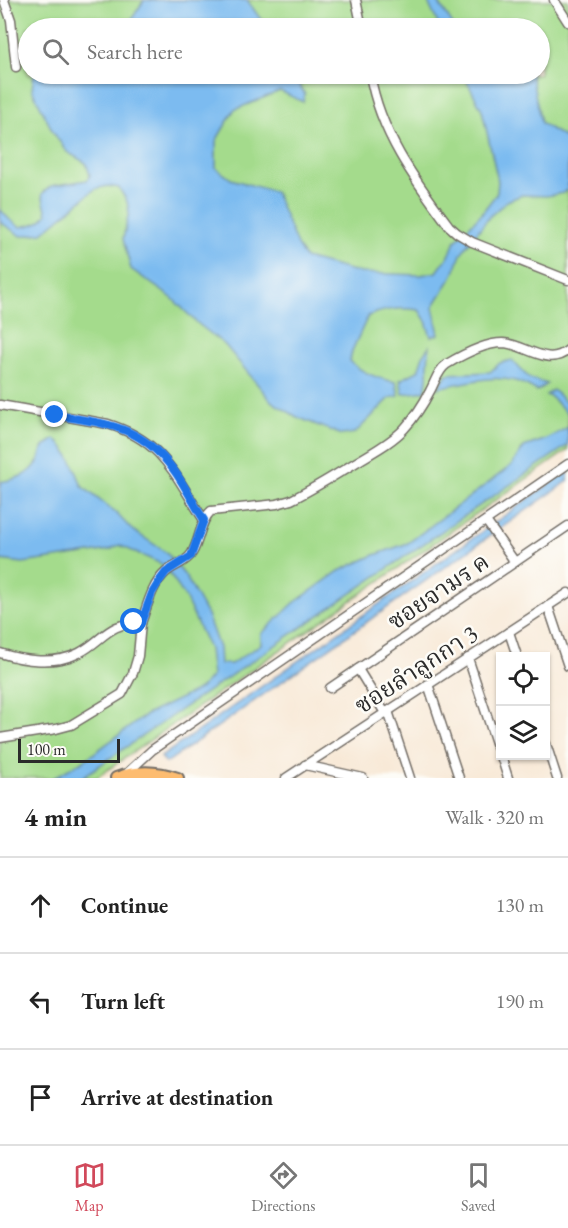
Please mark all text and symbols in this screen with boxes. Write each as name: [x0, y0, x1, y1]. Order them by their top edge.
search box: [18, 18, 550, 84]
icon: search: [39, 35, 72, 68]
text: Search here: [87, 37, 182, 66]
route end: [41, 401, 67, 427]
street label: ซอยจามร ค: [381, 546, 495, 636]
route start: [120, 608, 146, 634]
street label: ซอยลำลูกกา 3: [348, 618, 484, 720]
map controls: [496, 652, 550, 760]
button: locate: [496, 652, 550, 706]
button: layers: [496, 706, 550, 760]
scale bar: [18, 736, 120, 764]
text: 100 m: [27, 739, 66, 760]
text: 4 min: [24, 800, 87, 834]
text: Walk · 320 m: [445, 804, 544, 830]
icon: ahead: [24, 889, 57, 922]
text: Continue: [81, 891, 168, 920]
text: 130 m: [496, 892, 544, 918]
icon: left: [24, 985, 57, 1018]
text: Turn left: [81, 987, 165, 1016]
text: 190 m: [496, 988, 544, 1014]
icon: arrive: [24, 1081, 57, 1114]
text: Arrive at destination: [81, 1083, 273, 1112]
tab: Map: [73, 1159, 106, 1216]
tab: Directions: [251, 1159, 316, 1216]
tab: Saved: [461, 1159, 495, 1216]

